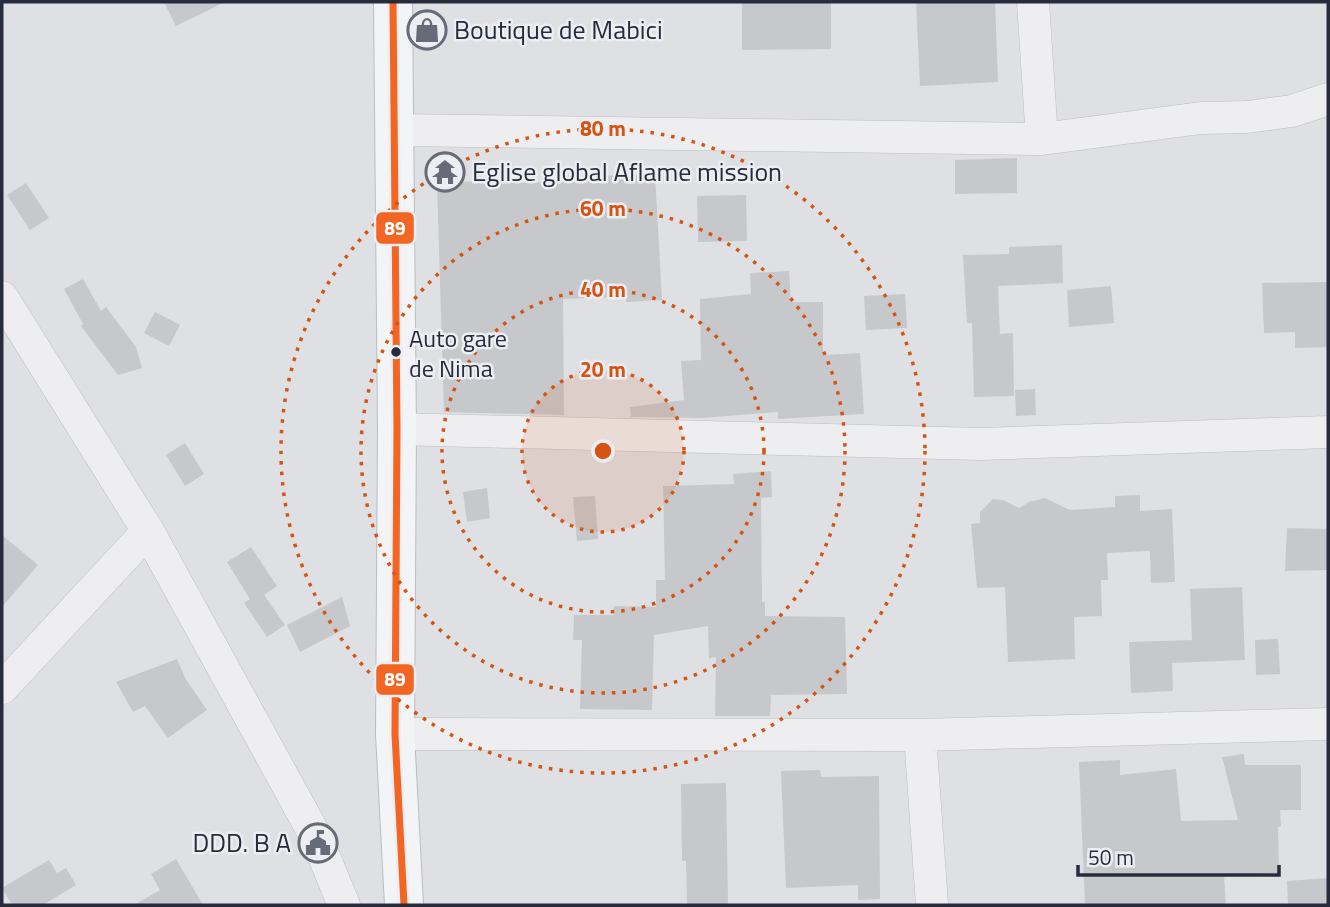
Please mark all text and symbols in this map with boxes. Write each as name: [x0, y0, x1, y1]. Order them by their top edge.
shop icon: Boutique de Mabici: [406, 9, 448, 51]
place label: Boutique de Mabici: [454, 10, 663, 49]
text: 80 m: [580, 112, 626, 144]
temple icon: Eglise global Aflame mission: [424, 151, 466, 193]
place label: Eglise global Aflame mission: [472, 152, 782, 191]
text: 60 m: [580, 192, 626, 224]
line badge: 89: [375, 211, 415, 245]
text: 89: [384, 213, 406, 242]
text: 40 m: [580, 273, 626, 305]
place label: Auto gare de Nima: [409, 320, 507, 386]
marker: Auto gare de Nima: [389, 345, 403, 359]
text: 20 m: [580, 353, 626, 385]
centre of rings: [591, 439, 615, 463]
line badge: 89: [375, 663, 415, 696]
text: 89: [384, 664, 406, 693]
public building icon: DDD. B A: [297, 822, 339, 864]
place label: DDD. B A: [193, 823, 291, 862]
scale bar: [1078, 834, 1279, 878]
text: 50 m: [1088, 841, 1134, 873]

